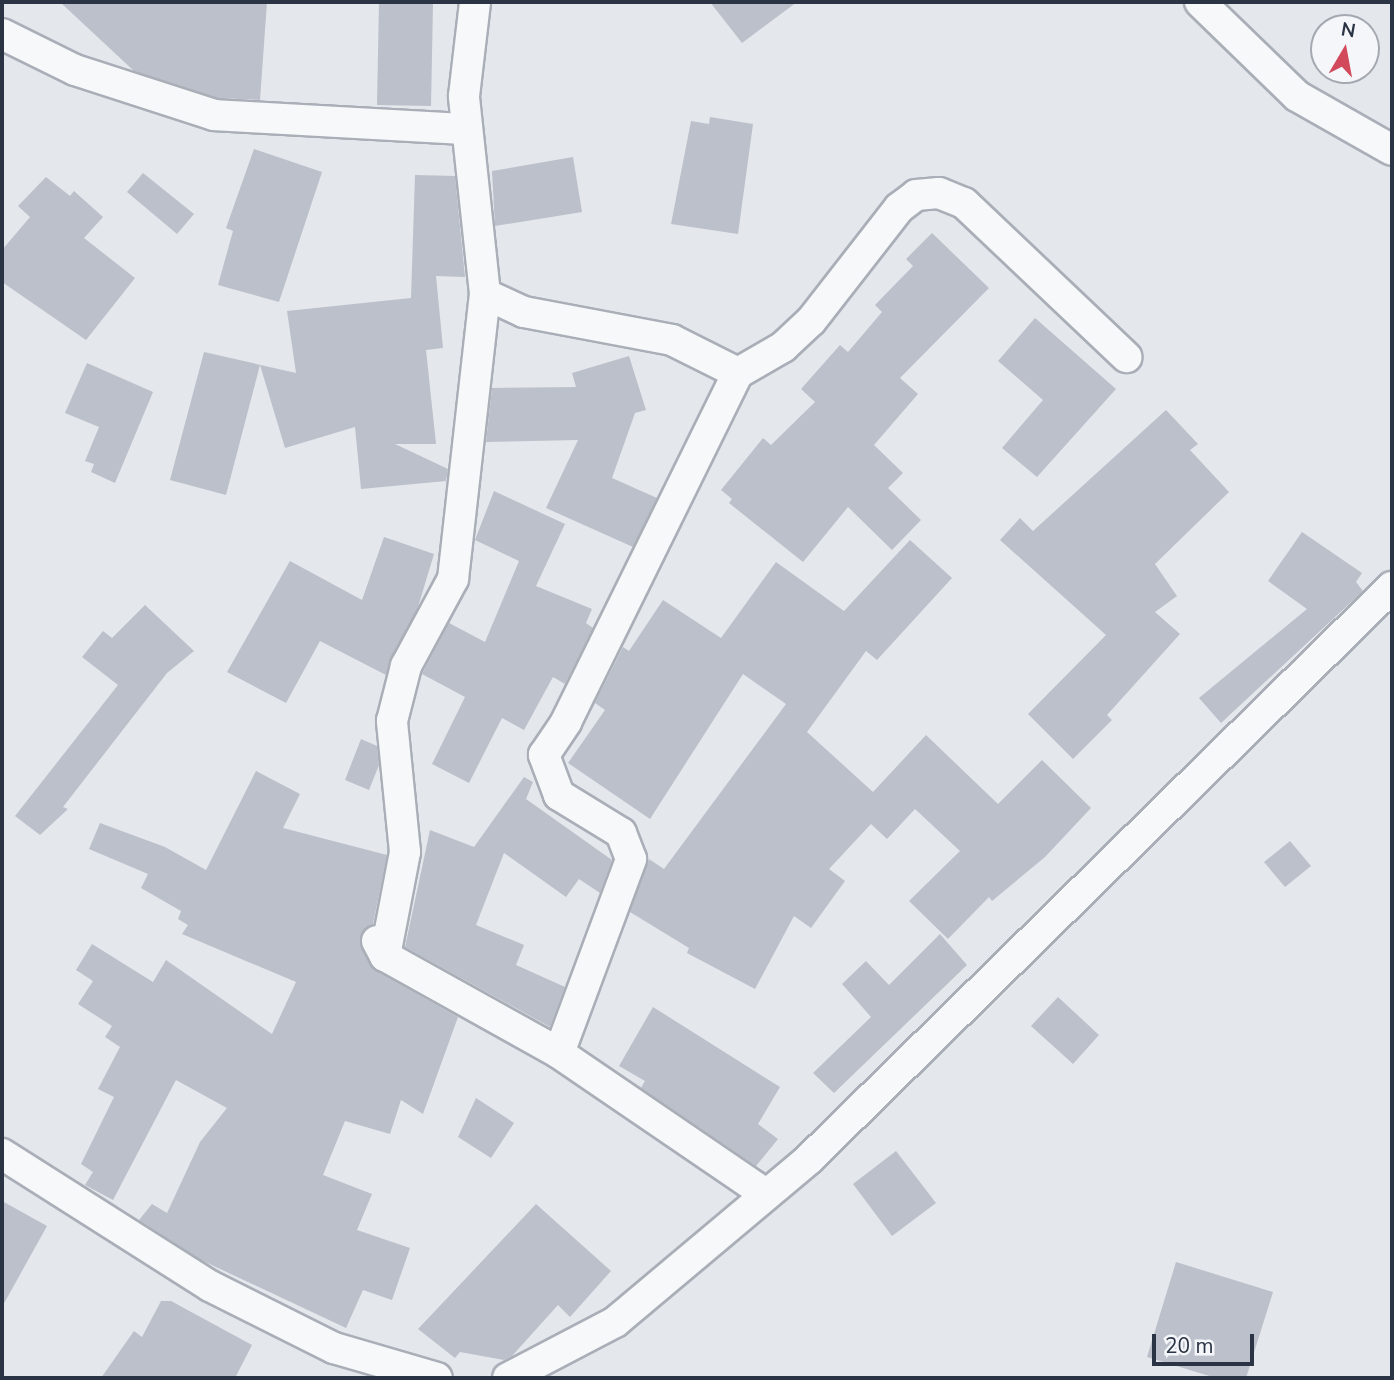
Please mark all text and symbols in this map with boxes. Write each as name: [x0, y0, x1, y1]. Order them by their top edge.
north arrow: [1310, 14, 1380, 84]
text: N: [1339, 16, 1358, 44]
scale bar: [1156, 1320, 1258, 1364]
text: 20 m: [1165, 1332, 1214, 1360]

